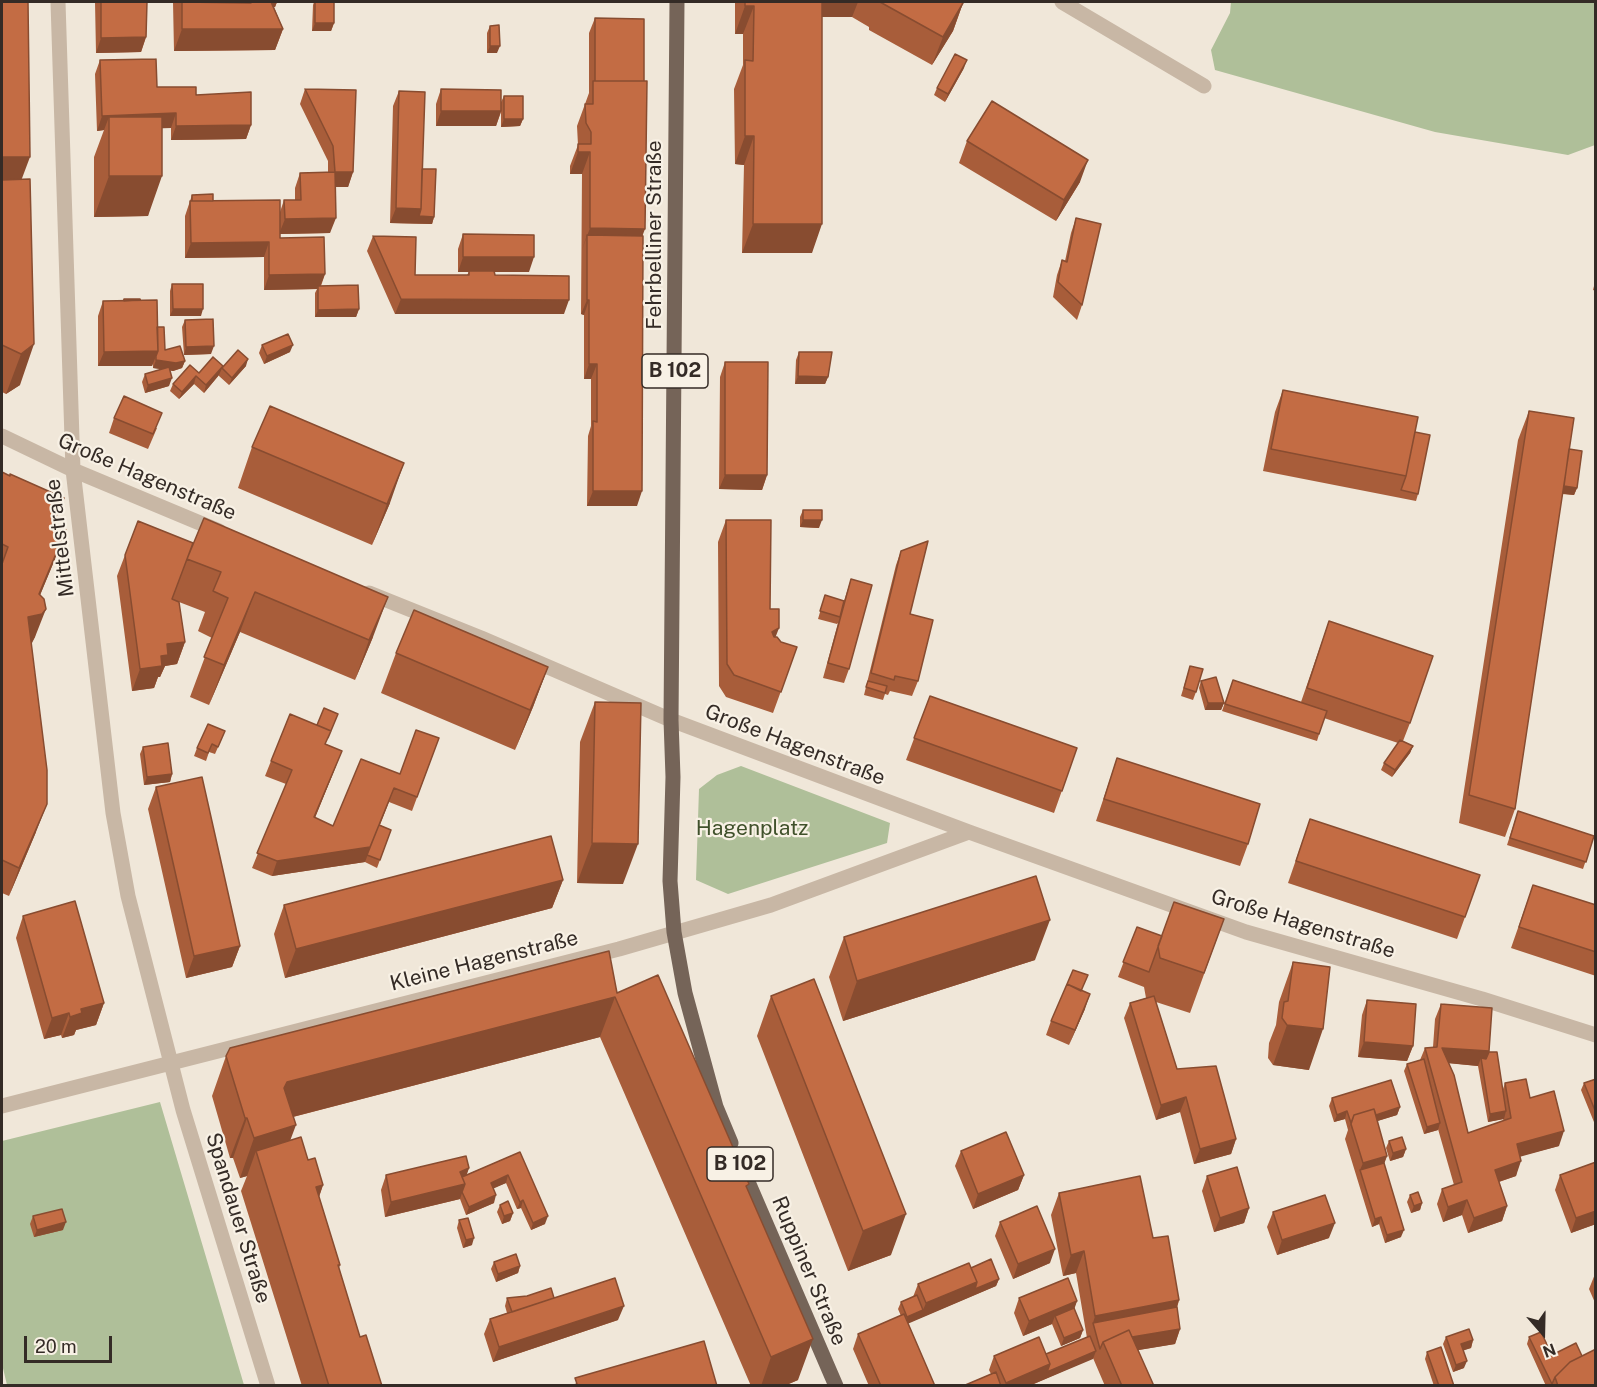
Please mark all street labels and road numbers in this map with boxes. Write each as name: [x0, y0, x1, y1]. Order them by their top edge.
street label: Fehrbelliner Straße: [642, 140, 668, 330]
road number: B 102: [642, 354, 708, 388]
street label: Große Hagenstraße: [54, 428, 240, 526]
street label: Mittelstraße: [40, 477, 80, 599]
street label: Große Hagenstraße: [701, 699, 889, 791]
street label: Große Hagenstraße: [1208, 884, 1398, 964]
street label: Kleine Hagenstraße: [387, 925, 581, 997]
street label: Spandauer Straße: [200, 1130, 276, 1306]
road number: B 102: [707, 1147, 773, 1181]
street label: Ruppiner Straße: [766, 1193, 852, 1349]

